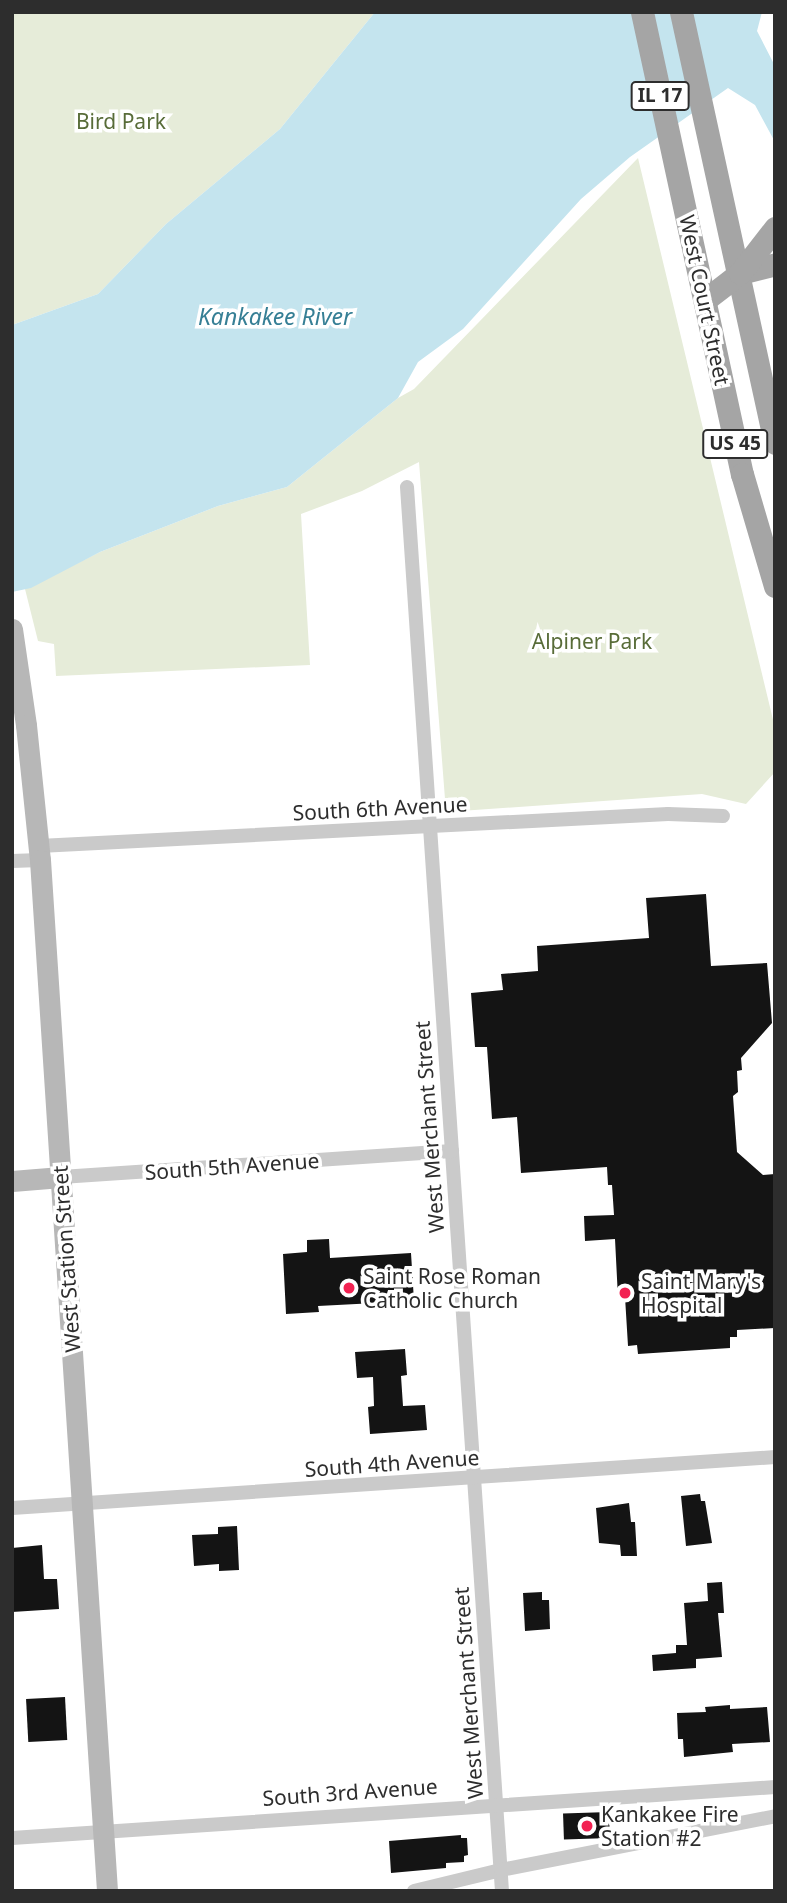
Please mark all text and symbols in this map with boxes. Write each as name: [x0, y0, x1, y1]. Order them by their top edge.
road number: IL 17: [630, 80, 690, 111]
park label: Bird Park: [76, 108, 166, 134]
street label: West Court Street: [675, 213, 735, 387]
water label: Kankakee River: [198, 302, 352, 330]
road number: US 45: [702, 428, 768, 460]
park label: Alpiner Park: [532, 628, 652, 654]
street label: South 6th Avenue: [292, 791, 468, 825]
street label: West Merchant Street: [409, 1020, 449, 1234]
street label: South 5th Avenue: [144, 1147, 320, 1185]
street label: West Station Street: [47, 1164, 85, 1354]
place label: Saint Rose Roman Catholic Church: [363, 1263, 541, 1313]
place label: Saint Mary's Hospital: [641, 1268, 761, 1318]
marker: Saint Rose Roman Catholic Church: [341, 1280, 357, 1296]
marker: Saint Mary's Hospital: [615, 1283, 635, 1303]
street label: South 4th Avenue: [304, 1444, 480, 1482]
street label: West Merchant Street: [448, 1586, 488, 1800]
street label: South 3rd Avenue: [262, 1773, 438, 1811]
place label: Kankakee Fire Station #2: [601, 1801, 739, 1851]
marker: Kankakee Fire Station #2: [579, 1818, 595, 1834]

